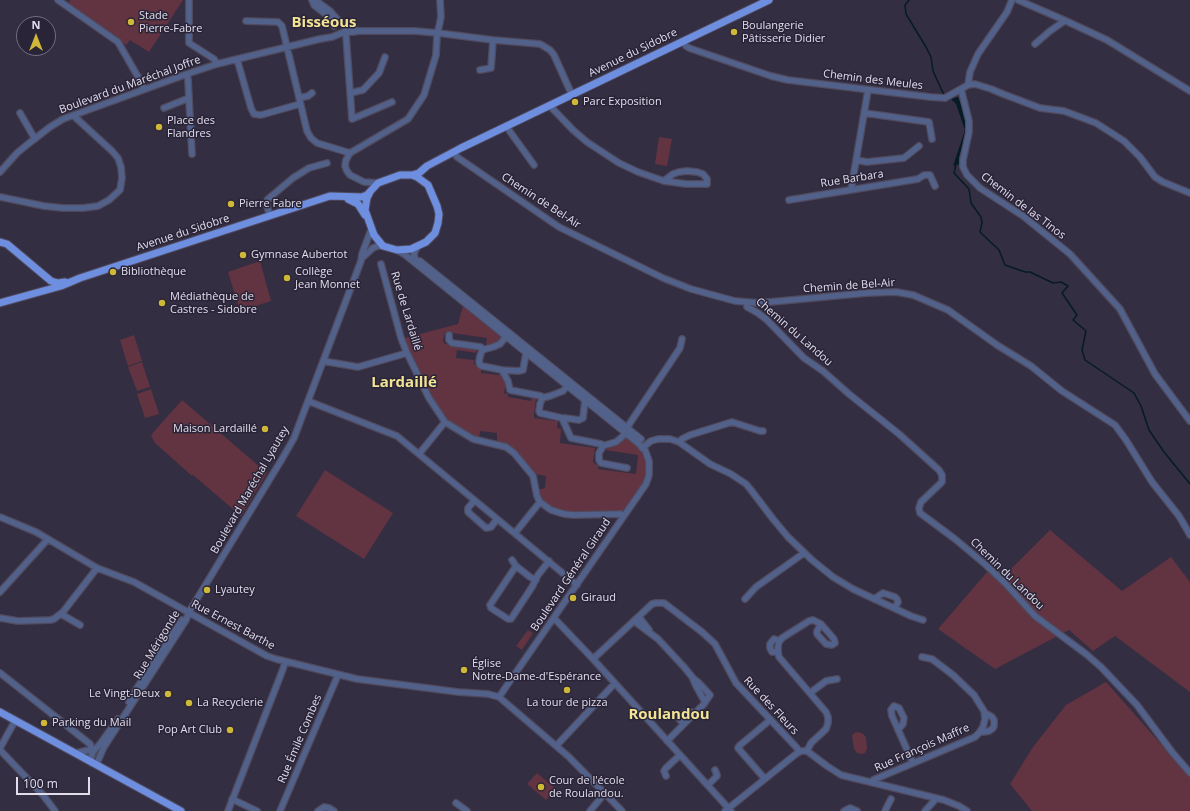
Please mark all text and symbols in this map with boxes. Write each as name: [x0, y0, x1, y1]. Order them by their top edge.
place label: Stade Pierre-Fabre: [139, 9, 202, 35]
district label: Bisséous: [291, 14, 357, 32]
north arrow: [16, 16, 56, 56]
text: N: [32, 17, 40, 32]
marker: Stade Pierre-Fabre: [126, 17, 136, 27]
place label: Boulangerie Pâtisserie Didier: [742, 19, 825, 45]
street label: Avenue du Sidobre: [586, 26, 680, 80]
marker: Boulangerie Pâtisserie Didier: [729, 27, 739, 37]
street label: Boulevard du Maréchal Joffre: [57, 53, 203, 117]
street label: Chemin des Meules: [822, 67, 924, 93]
place label: Parc Exposition: [583, 95, 662, 109]
marker: Parc Exposition: [570, 97, 580, 107]
place label: Place des Flandres: [167, 114, 215, 140]
marker: Place des Flandres: [154, 122, 164, 132]
street label: Rue Barbara: [819, 167, 885, 191]
street label: Chemin de Bel-Air: [499, 170, 583, 232]
street label: Chemin de las Tinos: [978, 170, 1068, 242]
place label: Pierre Fabre: [239, 197, 302, 211]
marker: Pierre Fabre: [226, 199, 236, 209]
street label: Avenue du Sidobre: [135, 212, 231, 254]
place label: Gymnase Aubertot: [251, 248, 347, 262]
marker: Gymnase Aubertot: [238, 250, 248, 260]
place label: Bibliothèque: [121, 265, 186, 279]
place label: Collège Jean Monnet: [295, 265, 360, 291]
marker: Bibliothèque: [108, 267, 118, 277]
street label: Rue de Lardaillé: [388, 270, 424, 352]
marker: Collège Jean Monnet: [282, 273, 292, 283]
street label: Chemin de Bel-Air: [803, 276, 895, 296]
place label: Médiathèque de Castres - Sidobre: [170, 290, 257, 316]
street label: Chemin du Landou: [753, 295, 835, 369]
marker: Médiathèque de Castres - Sidobre: [157, 298, 167, 308]
district label: Lardaillé: [371, 374, 437, 392]
place label: Maison Lardaillé: [173, 422, 257, 436]
street label: Boulevard Maréchal Lyautey: [208, 424, 292, 556]
marker: Maison Lardaillé: [260, 424, 270, 434]
street label: Boulevard Général Giraud: [528, 516, 614, 634]
street label: Chemin du Landou: [967, 535, 1047, 613]
place label: Lyautey: [215, 583, 255, 597]
marker: Lyautey: [202, 585, 212, 595]
place label: Giraud: [581, 591, 616, 605]
marker: Giraud: [568, 593, 578, 603]
street label: Rue Ernest Barthe: [189, 597, 277, 653]
street label: Rue Mérigonde: [131, 608, 183, 682]
place label: Église Notre-Dame-d'Espérance: [472, 657, 601, 683]
marker: Église Notre-Dame-d'Espérance: [459, 665, 469, 675]
street label: Rue des Fleurs: [741, 674, 801, 738]
marker: La tour de pizza: [562, 685, 572, 695]
place label: Le Vingt-Deux: [89, 687, 160, 701]
marker: Le Vingt-Deux: [163, 689, 173, 699]
street label: Rue Émile Combes: [275, 693, 325, 785]
place label: La Recyclerie: [197, 696, 263, 710]
place label: La tour de pizza: [526, 696, 608, 710]
marker: La Recyclerie: [184, 698, 194, 708]
district label: Roulandou: [628, 706, 710, 724]
place label: Parking du Mail: [52, 716, 131, 730]
marker: Parking du Mail: [39, 718, 49, 728]
street label: Rue François Maffre: [873, 721, 971, 775]
place label: Pop Art Club: [158, 723, 222, 737]
marker: Pop Art Club: [225, 725, 235, 735]
scale bar: [18, 769, 92, 795]
place label: Cour de l'école de Roulandou.: [549, 774, 625, 800]
text: 100 m: [23, 775, 58, 792]
marker: Cour de l'école de Roulandou.: [536, 782, 546, 792]

